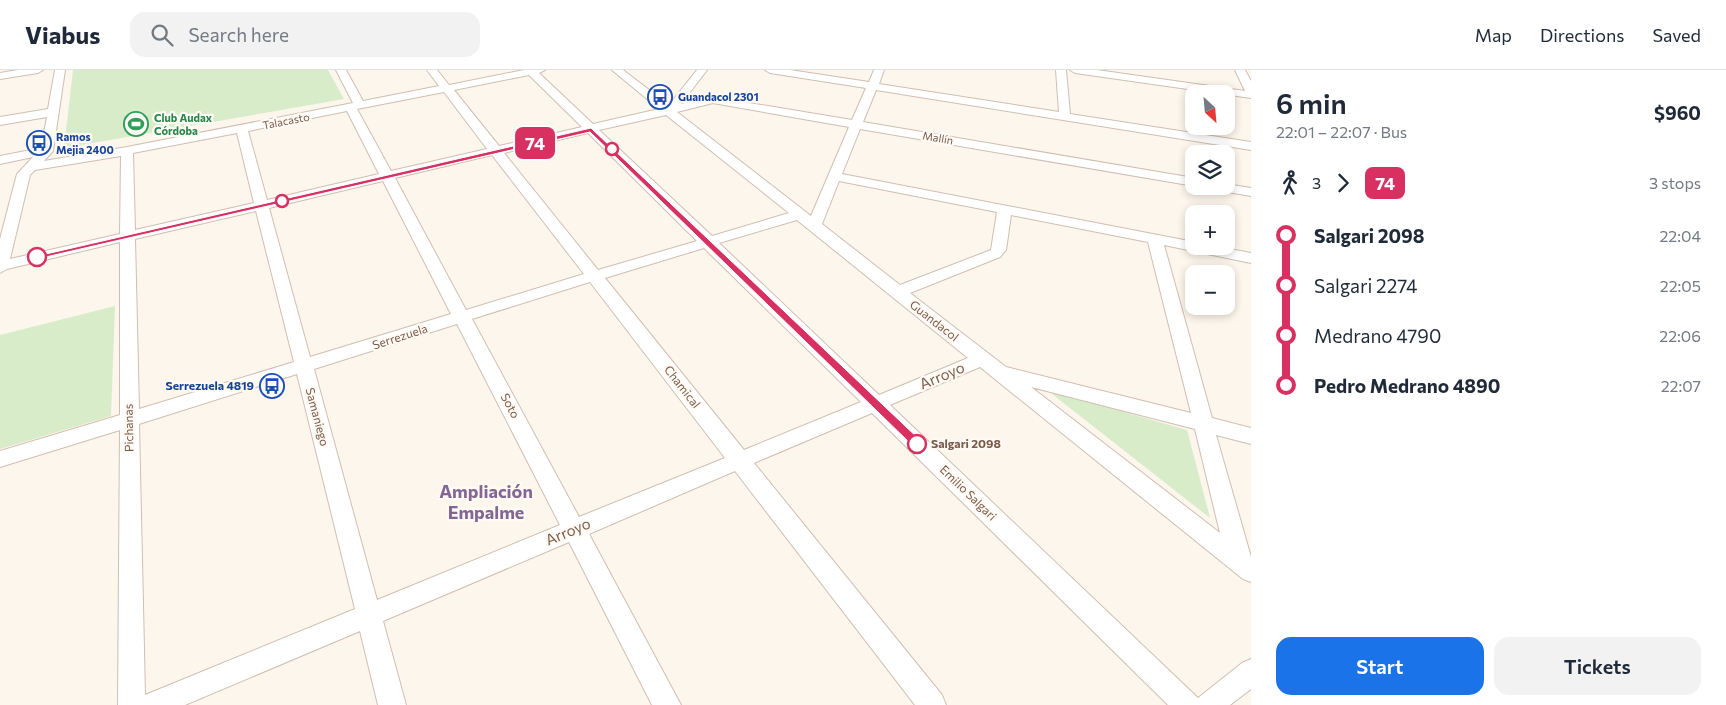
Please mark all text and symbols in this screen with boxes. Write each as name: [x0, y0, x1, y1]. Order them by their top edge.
search box: [130, 12, 480, 57]
text: Viabus: [25, 20, 100, 49]
icon: search: [148, 21, 176, 49]
text: Search here: [188, 23, 289, 46]
text: Map: [1475, 24, 1512, 46]
text: Directions: [1540, 24, 1624, 46]
text: Saved: [1652, 24, 1701, 46]
bus stop icon: Guandacol 2301: [647, 84, 673, 110]
north arrow: [1185, 85, 1235, 135]
map controls: [1185, 85, 1235, 315]
text: 6 min: [1276, 86, 1347, 120]
place label: Guandacol 2301: [678, 90, 759, 103]
text: $960: [1654, 101, 1701, 124]
street label: Talacasto: [261, 110, 311, 131]
sports icon: Club Audax Córdoba: [123, 111, 149, 137]
place label: Club Audax Córdoba: [154, 111, 213, 137]
text: 22:01 – 22:07 · Bus: [1276, 122, 1407, 141]
line badge: 74: [512, 127, 558, 159]
street label: Mallín: [922, 128, 954, 147]
bus stop icon: Ramos Mejia 2400: [26, 130, 52, 156]
place label: Ramos Mejia 2400: [56, 130, 114, 156]
text: 74: [525, 132, 545, 154]
unlabelled marker: [605, 142, 619, 156]
button: layers: [1185, 145, 1235, 195]
icon: walk: [1276, 169, 1304, 197]
icon: forward: [1329, 169, 1357, 197]
text: 74: [1375, 172, 1395, 194]
text: 3: [1312, 173, 1321, 192]
text: 3 stops: [1649, 173, 1701, 192]
unlabelled marker: [275, 194, 289, 208]
button: +: [1185, 205, 1235, 255]
text: Salgari 2098: [1314, 224, 1425, 247]
text: 22:04: [1659, 226, 1701, 245]
unlabelled marker: [27, 247, 47, 267]
button: −: [1185, 265, 1235, 315]
text: Salgari 2274: [1314, 274, 1417, 297]
text: 22:05: [1660, 276, 1701, 295]
street label: Guandacol: [907, 297, 962, 344]
street label: Serrezuela: [370, 321, 429, 352]
text: Medrano 4790: [1314, 324, 1441, 347]
text: 22:06: [1659, 326, 1701, 345]
street label: Arroyo: [916, 358, 967, 393]
street label: Chamical: [662, 362, 704, 410]
bus stop icon: Serrezuela 4819: [259, 373, 285, 399]
text: Pedro Medrano 4890: [1314, 374, 1500, 397]
text: 22:07: [1661, 376, 1701, 395]
place label: Serrezuela 4819: [166, 378, 254, 392]
street label: Samaniego: [303, 386, 332, 447]
street label: Soto: [499, 391, 523, 420]
street label: Pichanas: [121, 404, 135, 452]
marker: Salgari 2098: [907, 434, 927, 454]
place label: Salgari 2098: [931, 436, 1001, 450]
street label: Emilio Salgari: [937, 462, 1000, 523]
district label: Ampliación Empalme: [439, 480, 533, 523]
street label: Arroyo: [542, 514, 593, 549]
button: Start: [1276, 637, 1484, 695]
button: Tickets: [1494, 637, 1701, 695]

